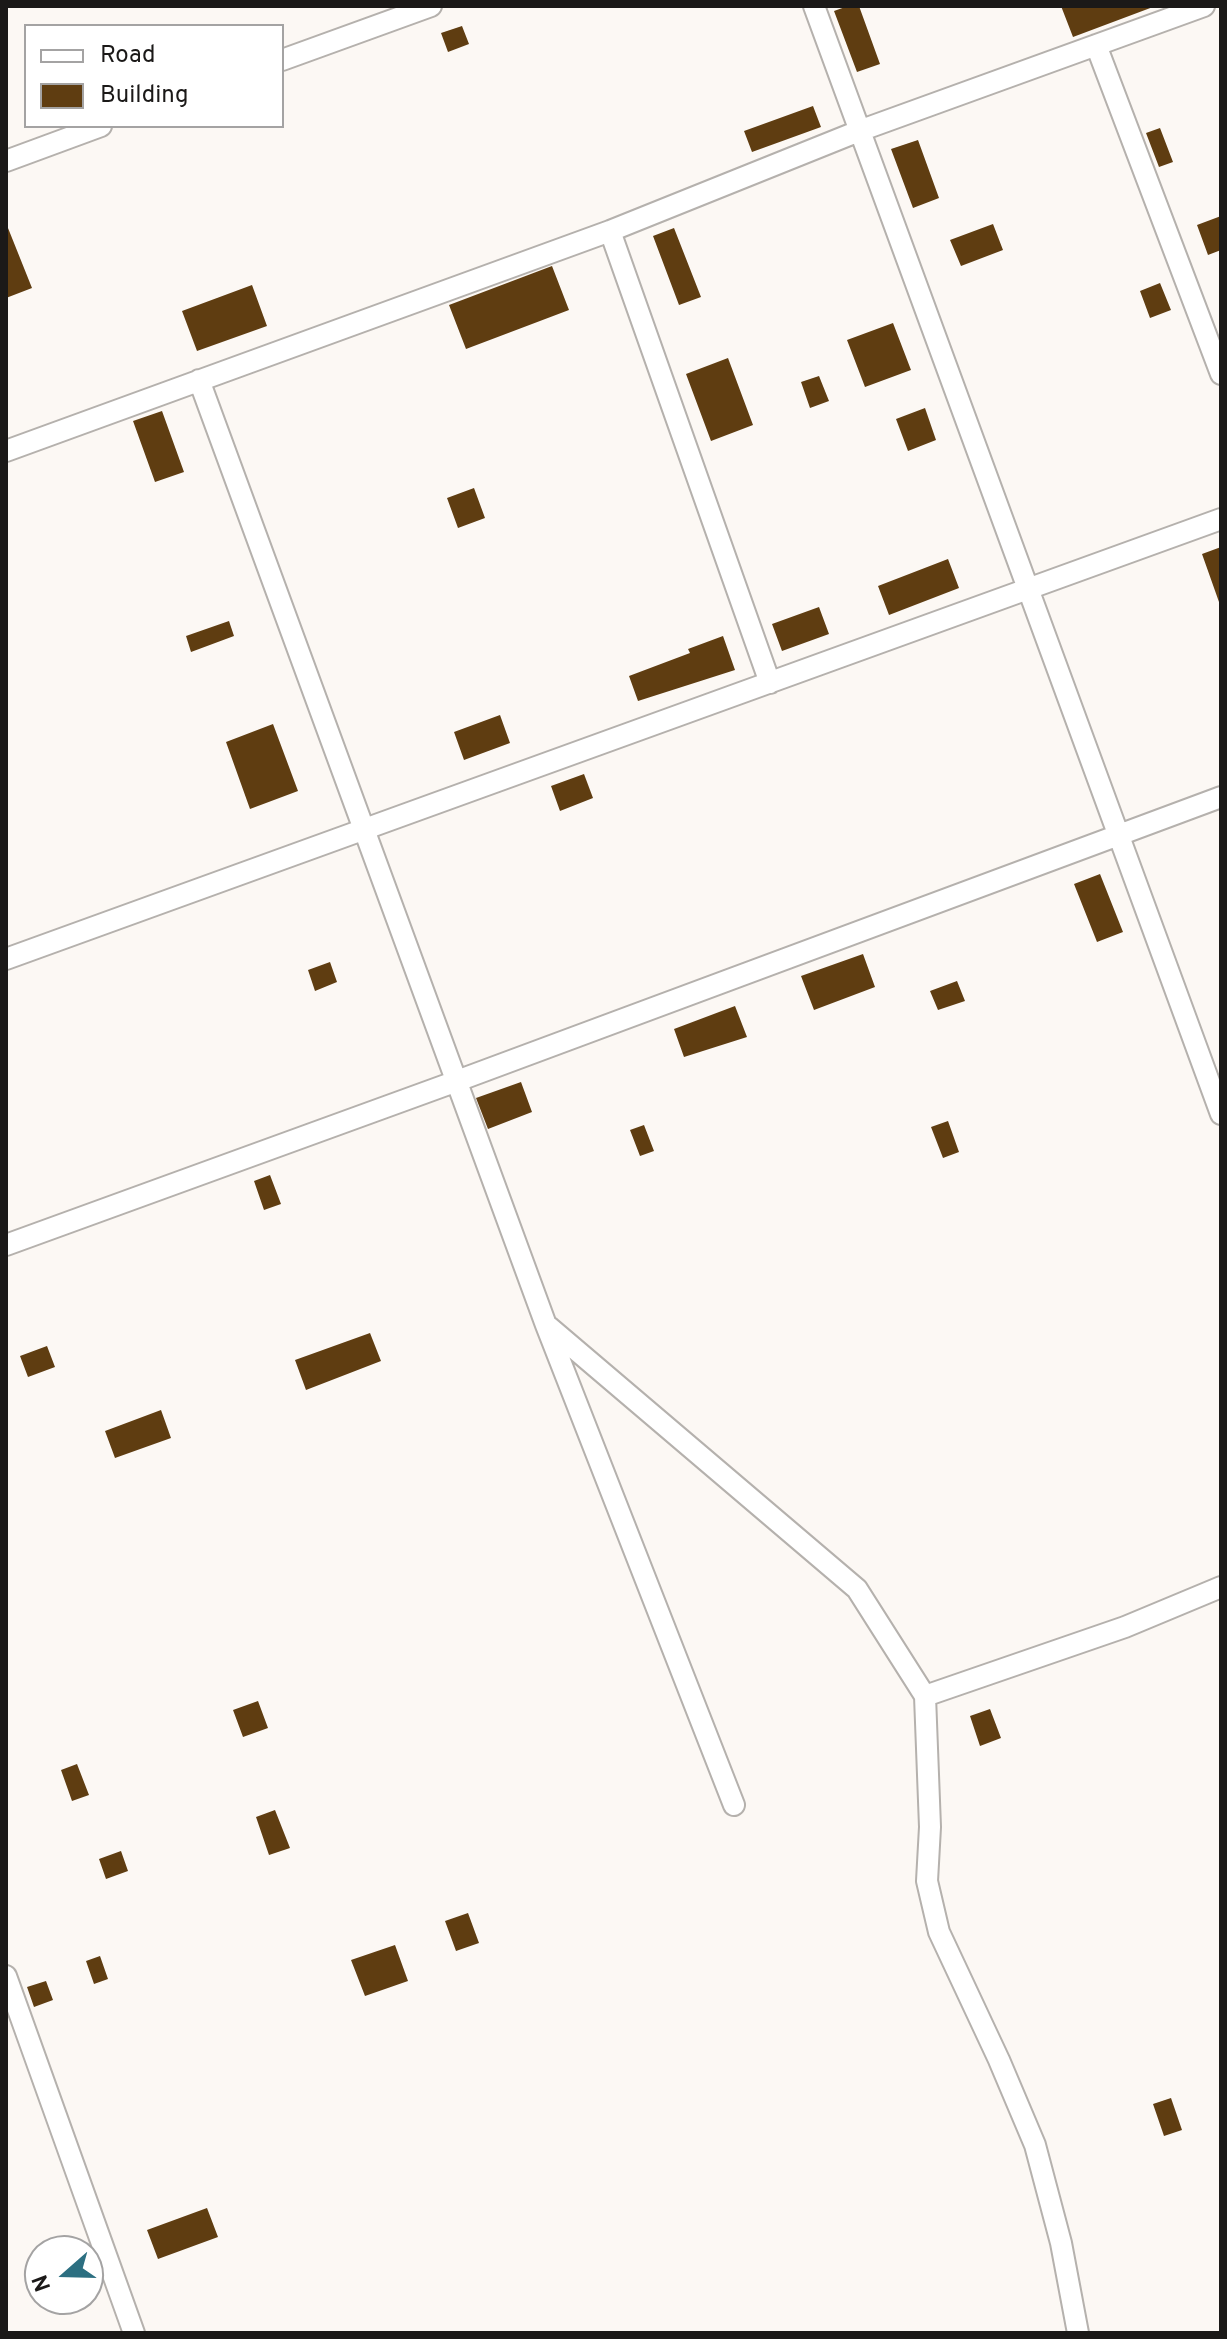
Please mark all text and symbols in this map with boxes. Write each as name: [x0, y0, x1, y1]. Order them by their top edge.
legend: [24, 24, 284, 128]
text: Road: [100, 41, 156, 71]
text: Building: [100, 81, 189, 111]
north arrow: [24, 2235, 104, 2315]
text: N: [27, 2271, 58, 2295]

